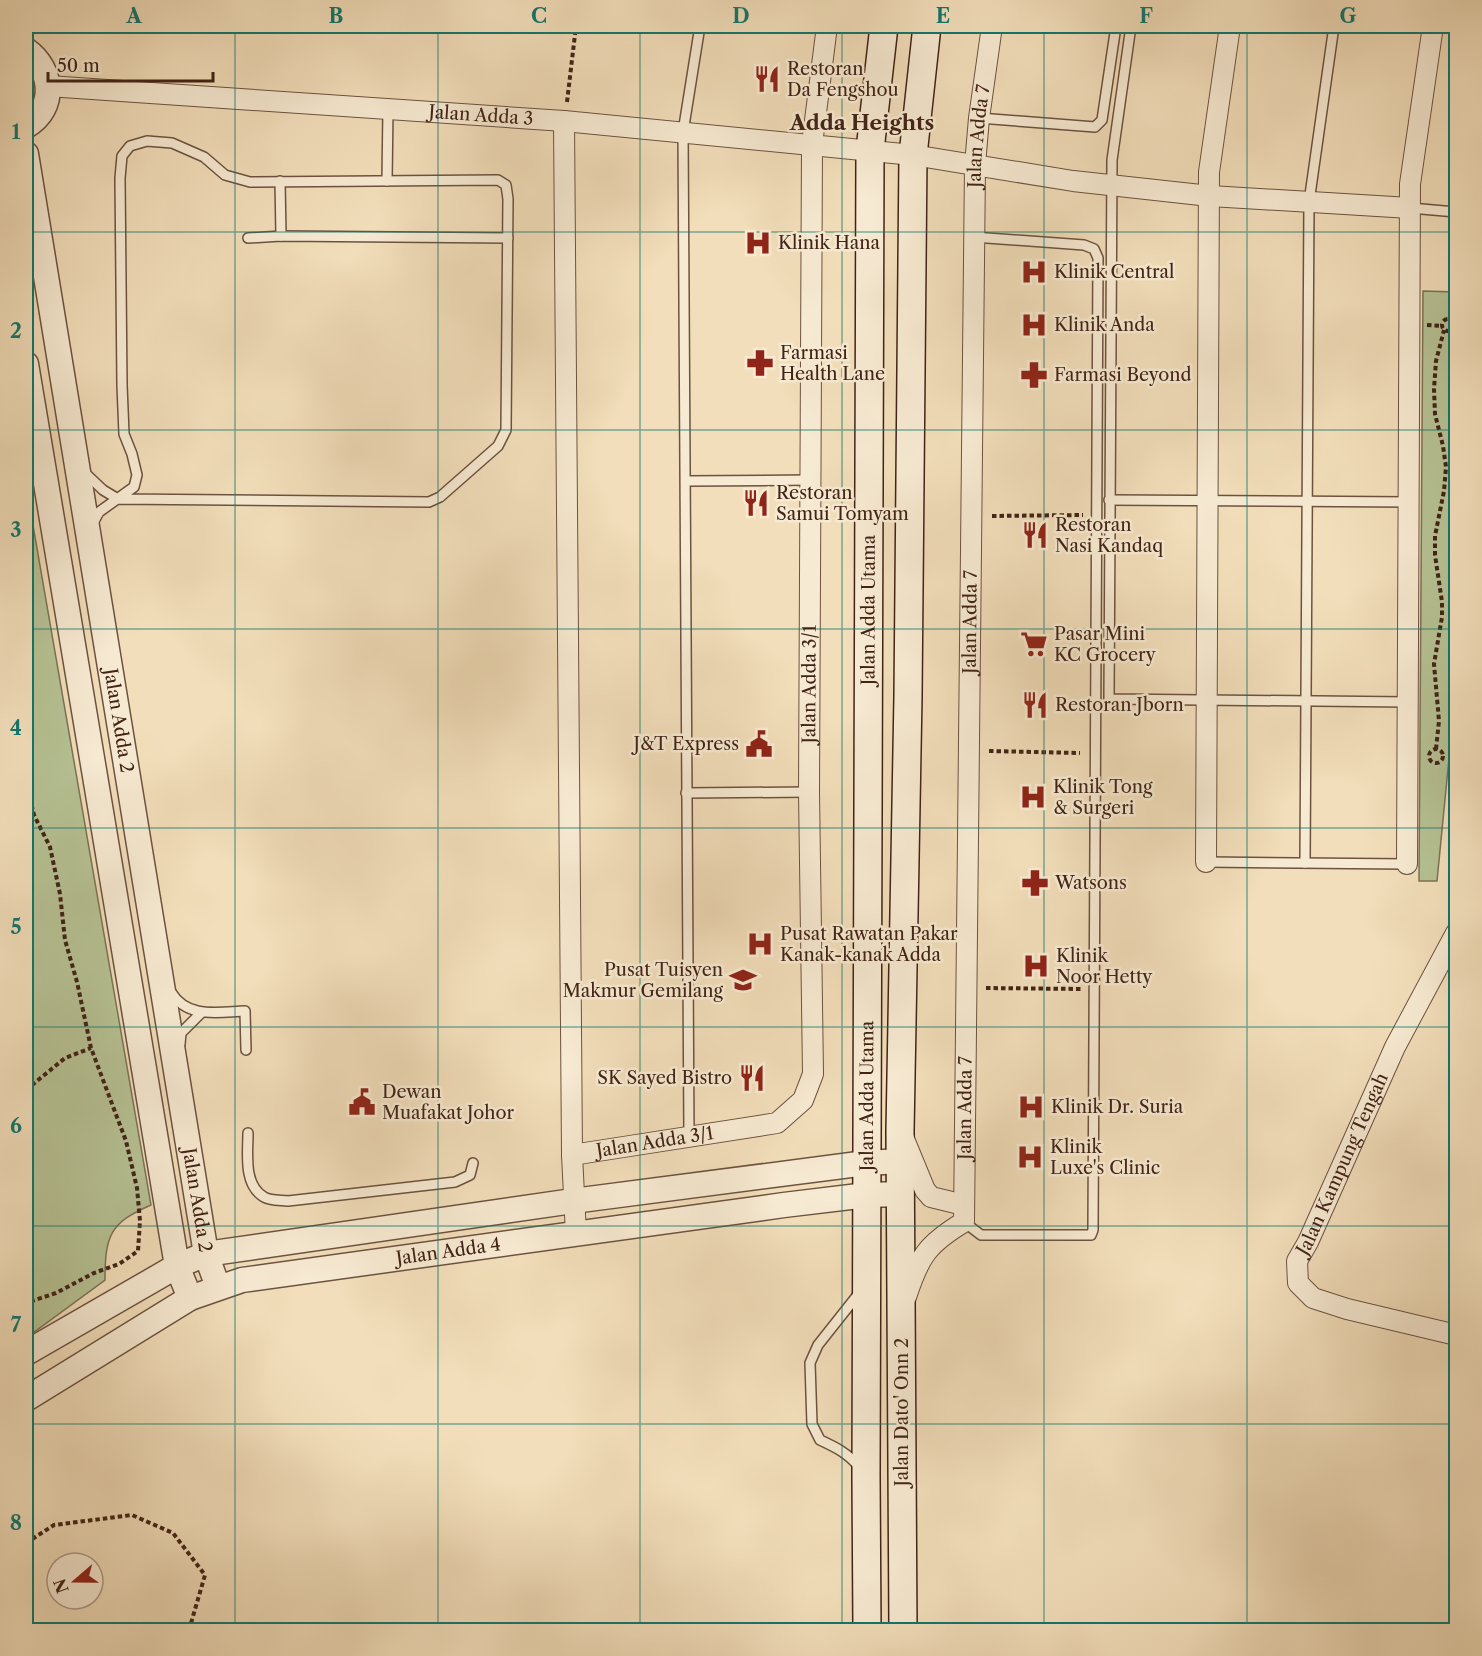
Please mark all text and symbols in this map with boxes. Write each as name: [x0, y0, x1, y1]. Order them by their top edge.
text: A: [125, 4, 142, 28]
text: B: [329, 4, 344, 28]
text: C: [531, 4, 547, 28]
text: D: [732, 4, 750, 28]
text: E: [936, 4, 950, 28]
text: F: [1139, 4, 1153, 28]
text: G: [1340, 4, 1357, 28]
scale bar: [48, 45, 213, 83]
text: 50 m: [57, 55, 100, 77]
place label: Restoran Da Fengshou: [787, 58, 899, 101]
restaurant icon: Restoran Da Fengshou: [752, 64, 782, 94]
street label: Jalan Adda 7: [964, 83, 995, 191]
street label: Jalan Adda 3: [425, 101, 534, 130]
district label: Adda Heights: [789, 110, 934, 135]
text: 1: [12, 120, 21, 144]
hospital icon: Klinik Hana: [743, 228, 773, 258]
place label: Klinik Hana: [778, 232, 880, 254]
hospital icon: Klinik Central: [1019, 257, 1049, 287]
place label: Klinik Central: [1054, 261, 1174, 283]
hospital icon: Klinik Anda: [1019, 310, 1049, 340]
place label: Klinik Anda: [1054, 314, 1155, 336]
text: 2: [10, 319, 22, 343]
place label: Farmasi Health Lane: [780, 342, 885, 385]
pharmacy icon: Farmasi Health Lane: [745, 348, 775, 378]
pharmacy icon: Farmasi Beyond: [1019, 360, 1049, 390]
place label: Farmasi Beyond: [1054, 364, 1192, 386]
place label: Restoran Samui Tomyam: [776, 482, 909, 525]
restaurant icon: Restoran Samui Tomyam: [741, 488, 771, 518]
place label: Restoran Nasi Kandaq: [1055, 514, 1163, 557]
text: 3: [10, 518, 22, 542]
restaurant icon: Restoran Nasi Kandaq: [1020, 520, 1050, 550]
street label: Jalan Adda Utama: [857, 534, 880, 688]
street label: Jalan Adda 7: [959, 570, 982, 677]
place label: Pasar Mini KC Grocery: [1054, 623, 1157, 666]
street label: Jalan Adda 3/1: [798, 624, 821, 747]
supermarket icon: Pasar Mini KC Grocery: [1019, 629, 1049, 659]
street label: Jalan Adda 2: [99, 664, 138, 774]
restaurant icon: Restoran Jborn: [1020, 690, 1050, 720]
place label: Restoran Jborn: [1055, 694, 1184, 716]
text: 4: [10, 716, 22, 740]
public building icon: J&T Express: [744, 729, 774, 759]
place label: J&T Express: [631, 733, 739, 755]
place label: Klinik Tong & Surgeri: [1053, 776, 1153, 819]
hospital icon: Klinik Tong & Surgeri: [1018, 782, 1048, 812]
pharmacy icon: Watsons: [1020, 868, 1050, 898]
place label: Watsons: [1054, 872, 1127, 894]
text: 5: [10, 915, 22, 939]
place label: Pusat Rawatan Pakar Kanak-kanak Adda: [780, 923, 958, 966]
hospital icon: Pusat Rawatan Pakar Kanak-kanak Adda: [745, 929, 775, 959]
place label: Klinik Noor Hetty: [1056, 945, 1153, 988]
hospital icon: Klinik Noor Hetty: [1021, 951, 1051, 981]
place label: Pusat Tuisyen Makmur Gemilang: [563, 959, 723, 1002]
school or university icon: Pusat Tuisyen Makmur Gemilang: [728, 965, 758, 995]
street label: Jalan Adda Utama: [856, 1020, 878, 1174]
street label: Jalan Adda 7: [954, 1056, 977, 1163]
restaurant icon: SK Sayed Bistro: [737, 1063, 767, 1093]
place label: SK Sayed Bistro: [597, 1067, 732, 1089]
street label: Jalan Kampung Tengah: [1290, 1070, 1393, 1262]
place label: Dewan Muafakat Johor: [382, 1081, 515, 1124]
public building icon: Dewan Muafakat Johor: [347, 1087, 377, 1117]
hospital icon: Klinik Dr. Suria: [1016, 1092, 1046, 1122]
place label: Klinik Dr. Suria: [1051, 1096, 1184, 1118]
text: 6: [10, 1114, 22, 1138]
street label: Jalan Adda 3/1: [592, 1122, 716, 1163]
place label: Klinik Luxe's Clinic: [1050, 1136, 1160, 1179]
hospital icon: Klinik Luxe's Clinic: [1015, 1142, 1045, 1172]
street label: Jalan Adda 2: [177, 1143, 217, 1254]
street label: Jalan Adda 4: [392, 1233, 502, 1270]
text: 7: [11, 1313, 22, 1337]
street label: Jalan Dato' Onn 2: [891, 1338, 913, 1489]
text: 8: [10, 1511, 22, 1535]
north arrow: [45, 1551, 105, 1611]
text: N: [49, 1576, 73, 1596]

